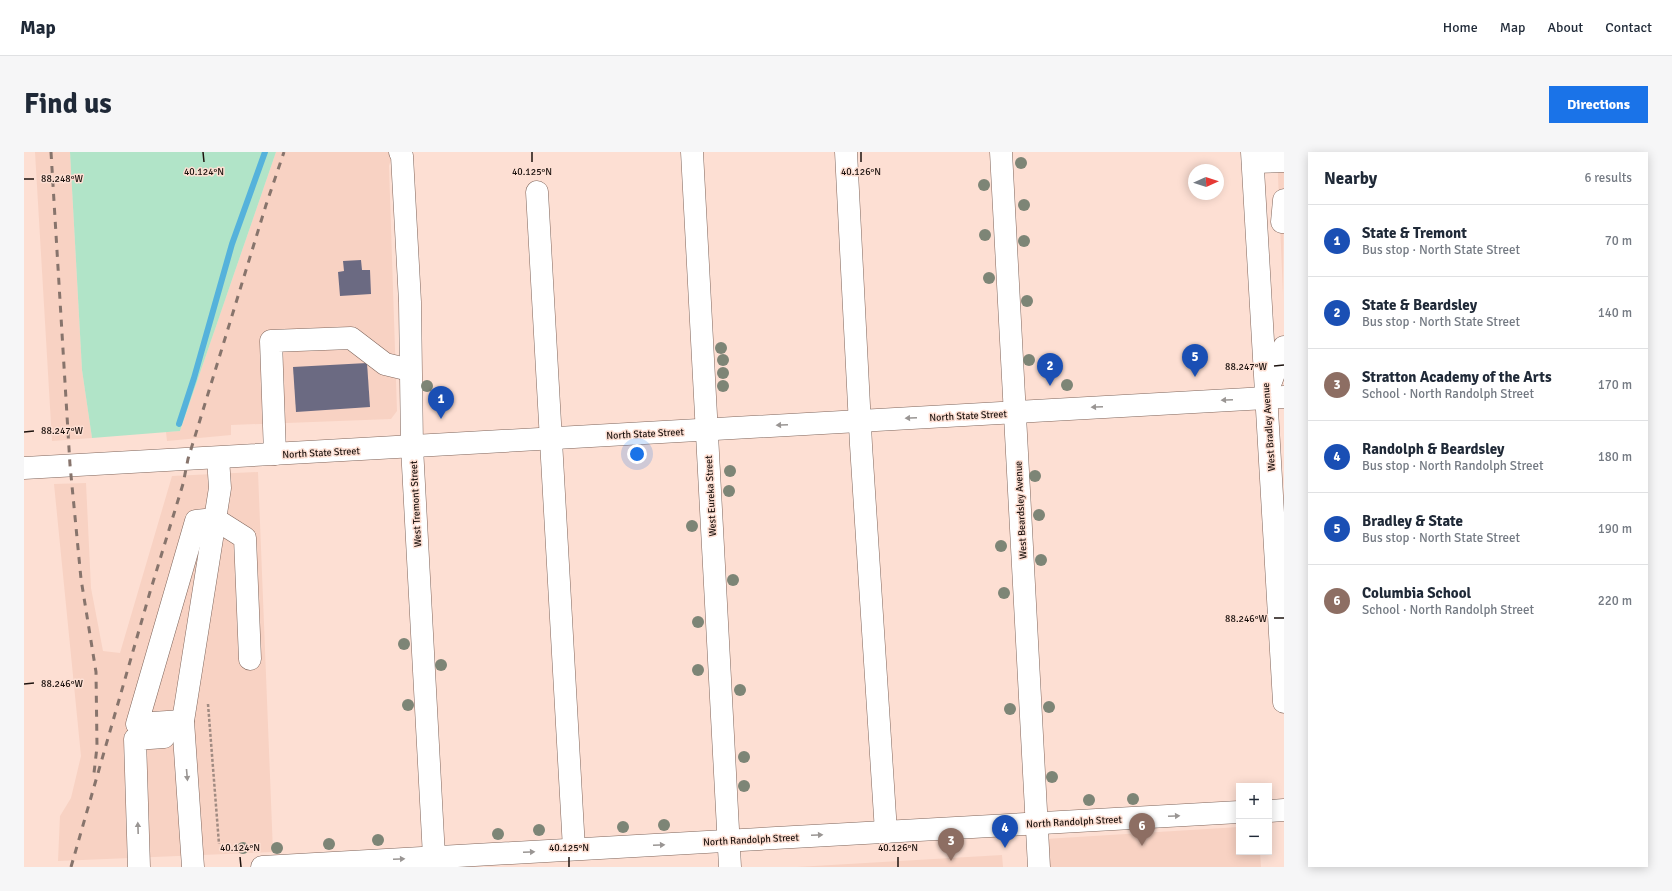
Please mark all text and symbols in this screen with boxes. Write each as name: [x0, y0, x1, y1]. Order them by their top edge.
text: Map: [20, 16, 56, 40]
text: Home: [1443, 19, 1478, 36]
text: Map: [1500, 19, 1525, 36]
text: About: [1547, 19, 1583, 36]
text: Contact: [1605, 19, 1652, 36]
button: Directions: [1549, 86, 1648, 123]
text: Find us: [24, 87, 112, 121]
north arrow: [1188, 164, 1224, 200]
text: 40.124°N: [184, 166, 224, 178]
text: 40.125°N: [512, 166, 552, 178]
text: 40.126°N: [841, 166, 881, 178]
text: Nearby: [1324, 168, 1377, 189]
text: 6 results: [1584, 170, 1632, 186]
text: 88.248°W: [41, 173, 83, 185]
text: State & Tremont: [1362, 224, 1467, 242]
text: 1: [1333, 233, 1341, 249]
text: 70 m: [1605, 233, 1632, 249]
text: Bus stop · North State Street: [1362, 242, 1520, 258]
text: State & Beardsley: [1362, 296, 1477, 314]
text: 2: [1333, 305, 1341, 321]
text: 140 m: [1598, 305, 1632, 321]
text: Bus stop · North State Street: [1362, 314, 1520, 330]
pin: 5: [1182, 344, 1208, 377]
pin: 2: [1037, 353, 1063, 386]
text: 88.247°W: [1225, 361, 1267, 373]
text: Stratton Academy of the Arts: [1362, 368, 1552, 386]
text: 3: [1333, 377, 1341, 393]
text: 170 m: [1598, 377, 1632, 393]
street label: West Bradley Avenue: [1260, 382, 1278, 472]
pin: 1: [428, 386, 454, 419]
text: School · North Randolph Street: [1362, 386, 1534, 402]
one-way arrow: [1221, 397, 1233, 404]
one-way arrow: [1091, 404, 1103, 411]
street label: North State Street: [929, 408, 1008, 424]
one-way arrow: [904, 415, 917, 421]
one-way arrow: [775, 422, 788, 429]
text: 88.247°W: [41, 425, 83, 437]
street label: North State Street: [606, 426, 685, 442]
text: Randolph & Beardsley: [1362, 440, 1505, 458]
your location: [627, 444, 647, 464]
street label: North State Street: [282, 445, 361, 461]
text: 4: [1333, 449, 1341, 465]
text: 180 m: [1598, 449, 1632, 465]
street label: West Eureka Street: [703, 455, 719, 537]
text: Bus stop · North Randolph Street: [1362, 458, 1544, 474]
street label: West Tremont Street: [408, 460, 424, 547]
street label: West Beardsley Avenue: [1012, 460, 1030, 559]
text: Bradley & State: [1362, 512, 1463, 530]
text: 5: [1333, 521, 1341, 537]
text: 190 m: [1598, 521, 1632, 537]
text: Bus stop · North State Street: [1362, 530, 1520, 546]
text: Columbia School: [1362, 584, 1471, 602]
text: 6: [1333, 593, 1341, 609]
text: 220 m: [1598, 593, 1632, 609]
text: School · North Randolph Street: [1362, 602, 1534, 618]
text: 88.246°W: [1225, 613, 1267, 625]
text: 88.246°W: [41, 678, 83, 690]
one-way arrow: [183, 769, 190, 781]
map controls: [1236, 783, 1272, 855]
button: +: [1236, 783, 1272, 819]
one-way arrow: [1168, 812, 1180, 819]
street label: North Randolph Street: [1026, 813, 1123, 831]
pin: 6: [1129, 813, 1155, 846]
pin: 4: [992, 815, 1018, 848]
button: −: [1236, 819, 1272, 855]
one-way arrow: [135, 822, 142, 834]
pin: 3: [938, 828, 964, 861]
street label: North Randolph Street: [703, 831, 800, 849]
one-way arrow: [811, 832, 823, 839]
one-way arrow: [653, 841, 665, 848]
text: 40.124°N: [220, 842, 260, 854]
text: 40.125°N: [549, 842, 589, 854]
text: 40.126°N: [878, 842, 918, 854]
one-way arrow: [523, 848, 535, 855]
one-way arrow: [393, 856, 405, 863]

